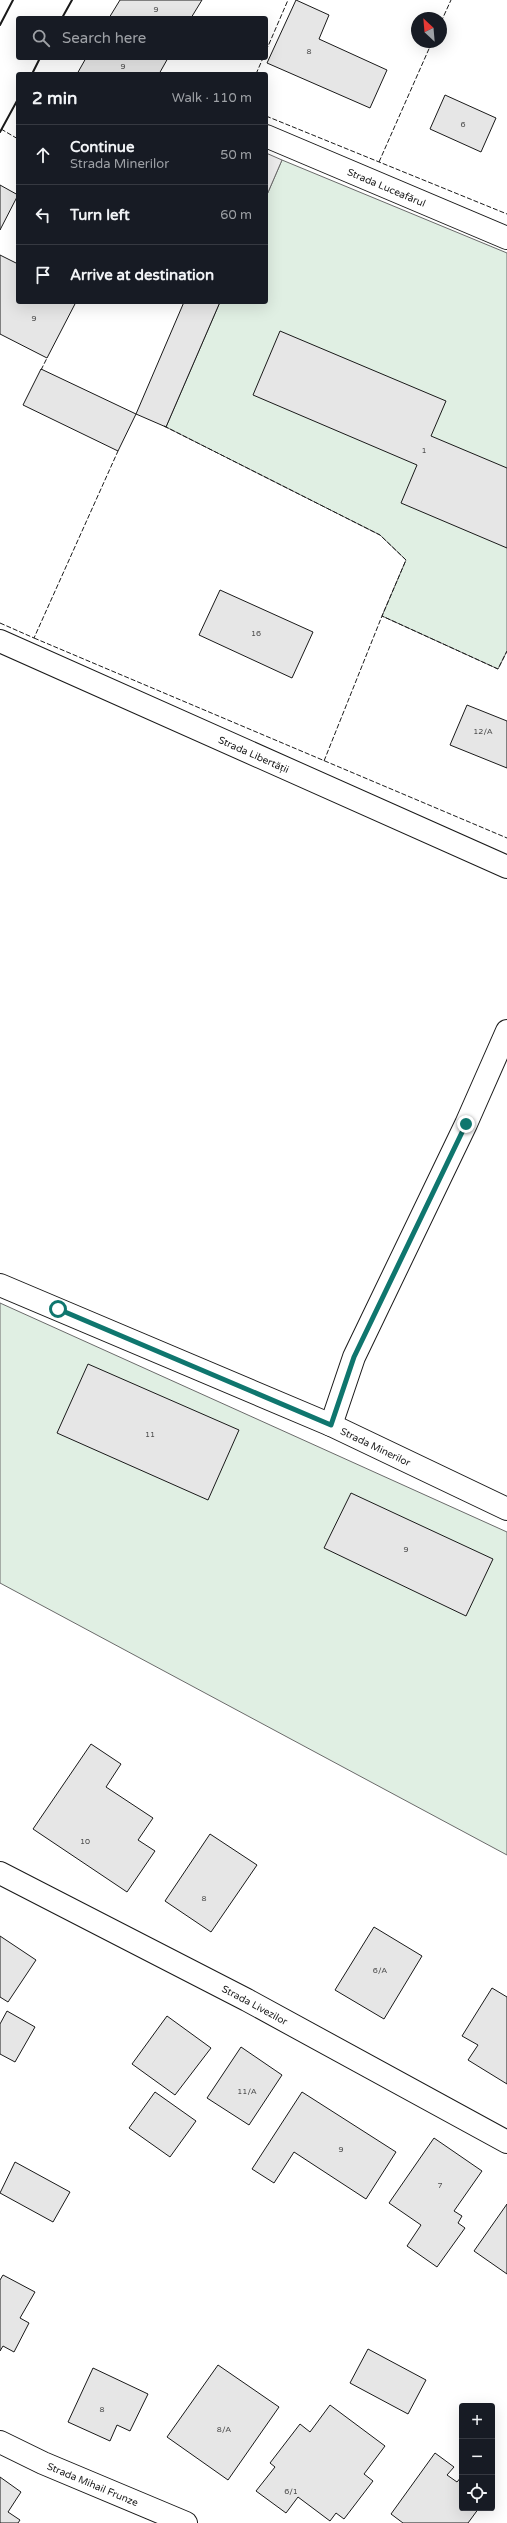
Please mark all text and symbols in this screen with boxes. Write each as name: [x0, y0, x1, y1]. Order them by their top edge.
house number: 9: [153, 5, 159, 14]
north arrow: [411, 12, 447, 48]
search box: [16, 16, 268, 60]
icon: search: [30, 27, 52, 49]
text: Search here: [62, 29, 146, 47]
house number: 8: [306, 47, 312, 56]
house number: 9: [120, 62, 126, 71]
text: 2 min: [32, 88, 77, 109]
text: Walk · 110 m: [172, 90, 252, 106]
house number: 6: [460, 120, 466, 129]
text: Continue: [70, 138, 134, 156]
icon: ahead: [32, 144, 54, 166]
text: 50 m: [220, 147, 252, 163]
text: Strada Minerilor: [70, 156, 169, 172]
street label: Strada Luceafărul: [345, 166, 427, 210]
icon: left: [32, 204, 54, 226]
text: Turn left: [70, 206, 130, 224]
text: 60 m: [220, 207, 252, 223]
icon: arrive: [32, 264, 54, 286]
text: Arrive at destination: [70, 266, 214, 284]
house number: 9: [31, 314, 37, 323]
house number: 1: [421, 446, 427, 455]
house number: 16: [251, 629, 261, 638]
house number: 12/A: [473, 727, 493, 736]
street label: Strada Libertății: [216, 734, 291, 776]
route end: [457, 1115, 475, 1133]
route start: [49, 1300, 67, 1318]
street label: Strada Minerilor: [338, 1425, 413, 1469]
house number: 11: [145, 1430, 155, 1439]
house number: 9: [403, 1545, 409, 1554]
house number: 10: [80, 1837, 90, 1846]
house number: 8: [201, 1894, 207, 1903]
house number: 6/A: [373, 1966, 387, 1975]
street label: Strada Livezilor: [220, 1983, 290, 2028]
house number: 11/A: [237, 2087, 257, 2096]
house number: 9: [338, 2145, 344, 2154]
house number: 7: [437, 2181, 443, 2190]
map controls: [459, 2403, 495, 2511]
button: +: [459, 2403, 495, 2439]
house number: 8: [99, 2405, 105, 2414]
house number: 8/A: [217, 2425, 231, 2434]
button: −: [459, 2439, 495, 2475]
street label: Strada Mihail Frunze: [45, 2460, 140, 2509]
button: locate: [459, 2475, 495, 2511]
house number: 6/1: [284, 2487, 298, 2496]

